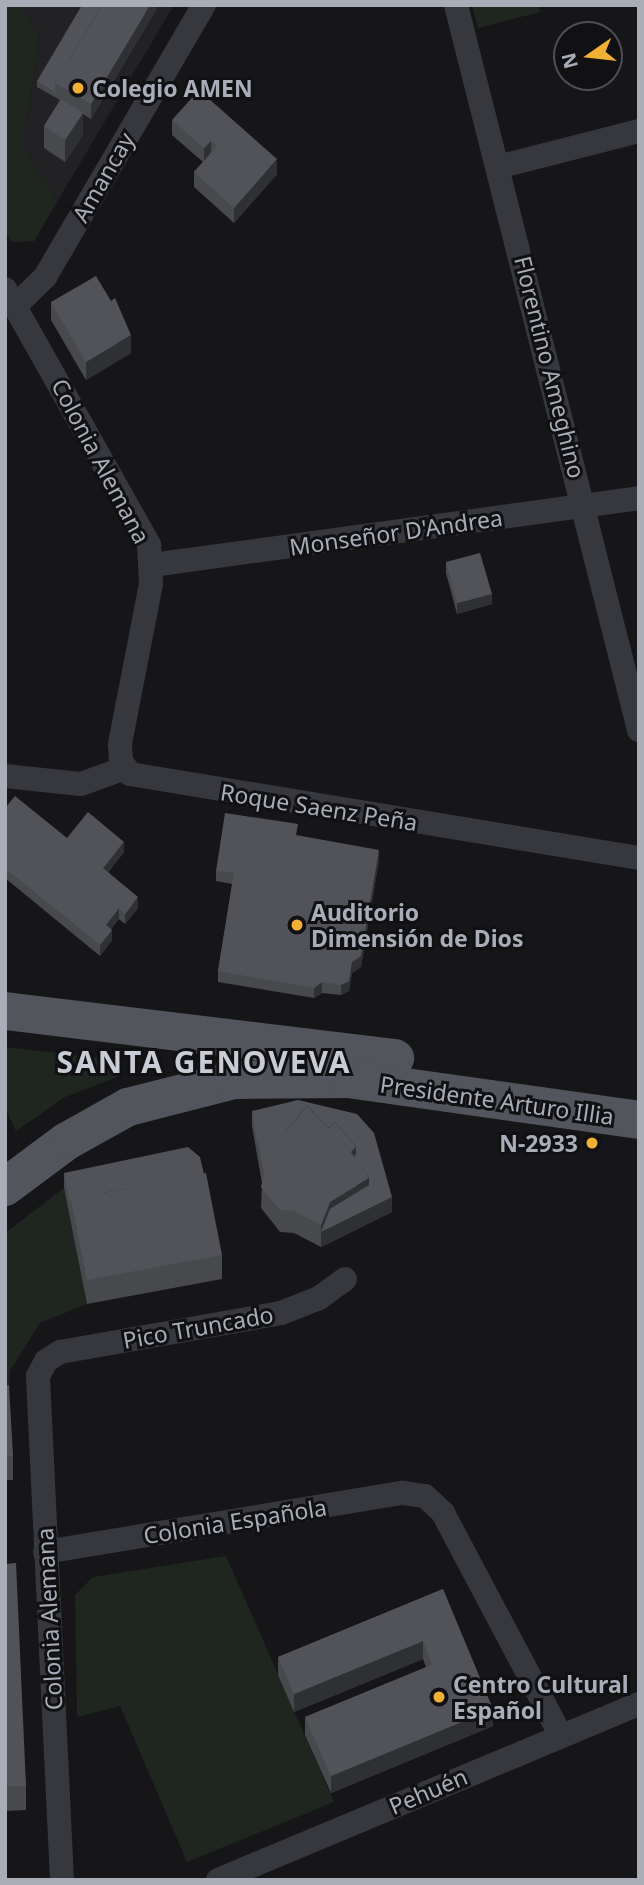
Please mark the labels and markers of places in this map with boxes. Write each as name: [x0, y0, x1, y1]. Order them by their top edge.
place label: Colegio AMEN: [92, 74, 253, 102]
marker: Colegio AMEN: [70, 80, 86, 96]
place label: Auditorio Dimensión de Dios: [311, 898, 523, 952]
marker: Auditorio Dimensión de Dios: [289, 917, 305, 933]
place label: N-2933: [499, 1129, 578, 1157]
marker: N-2933: [584, 1135, 600, 1151]
place label: Centro Cultural Español: [453, 1670, 629, 1724]
marker: Centro Cultural Español: [431, 1689, 447, 1705]

